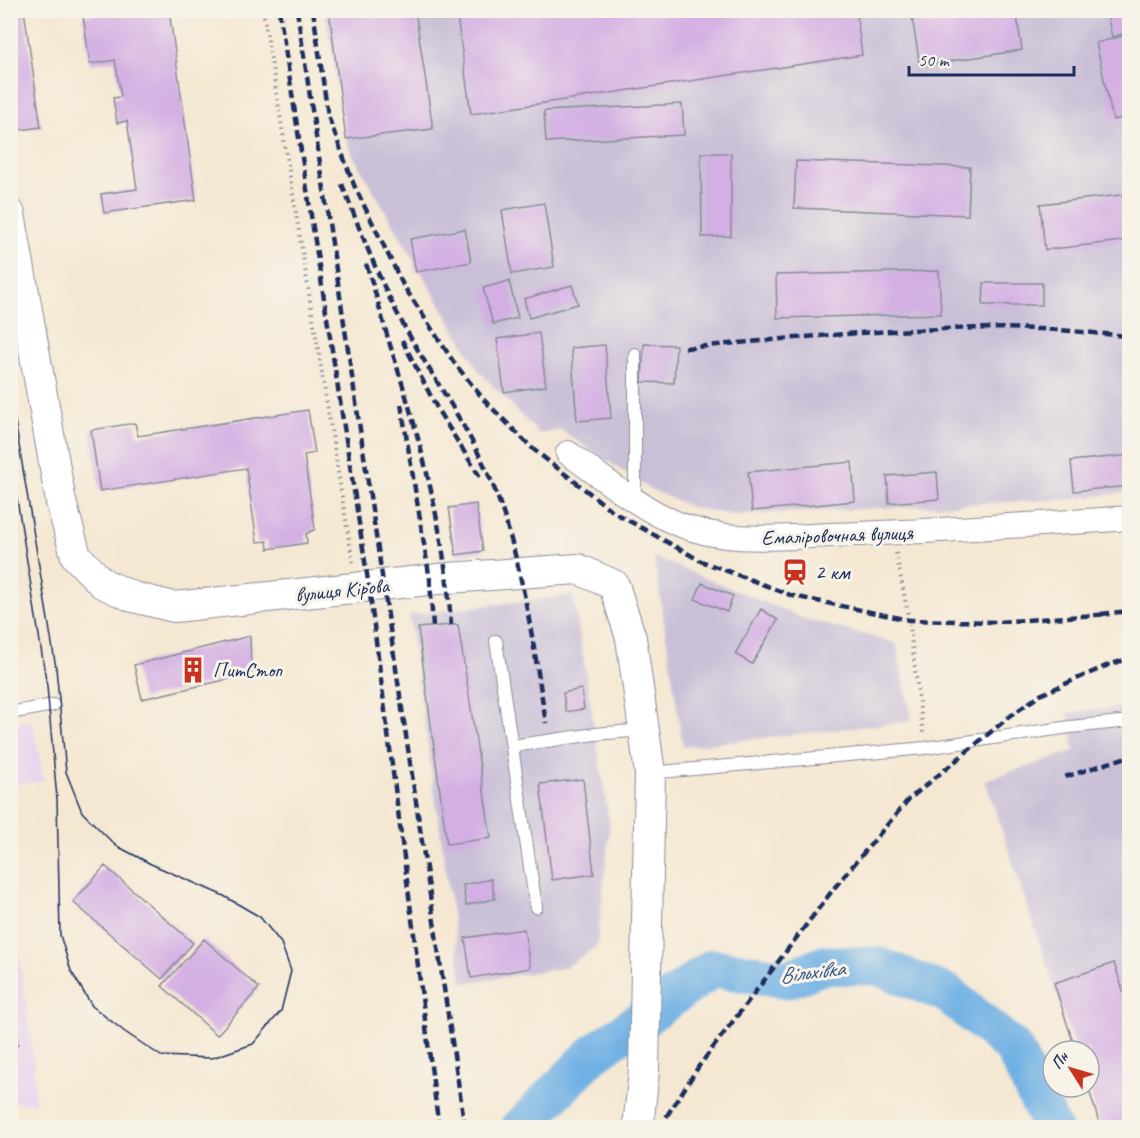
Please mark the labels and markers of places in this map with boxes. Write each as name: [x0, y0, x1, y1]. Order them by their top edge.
station icon: 2 км: [780, 557, 810, 587]
place label: 2 км: [815, 559, 851, 585]
building icon: ПитСтоп: [178, 655, 208, 685]
place label: ПитСтоп: [213, 657, 283, 683]

